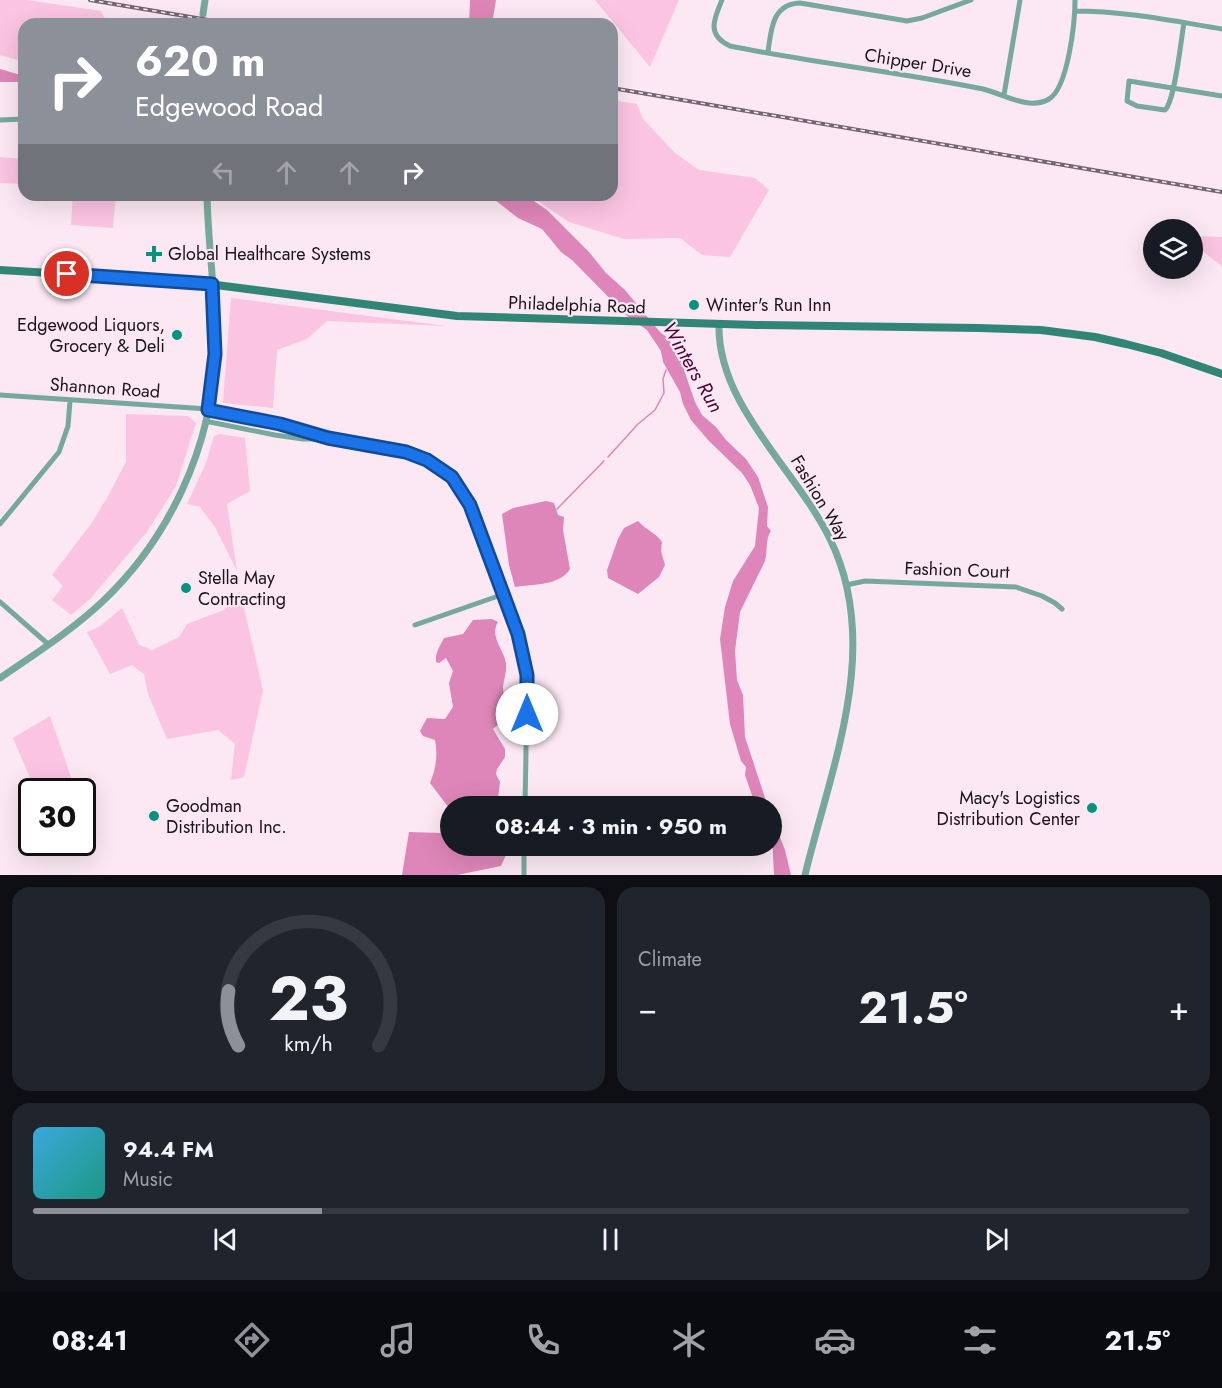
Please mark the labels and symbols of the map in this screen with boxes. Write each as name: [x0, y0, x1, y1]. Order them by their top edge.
street label: Chipper Drive: [863, 42, 973, 84]
place label: Global Healthcare Systems: [168, 241, 371, 267]
marker: Global Healthcare Systems: [145, 245, 163, 263]
pin: [41, 248, 92, 299]
street label: Philadelphia Road: [508, 290, 646, 320]
place label: Winter's Run Inn: [706, 292, 831, 318]
marker: Winter's Run Inn: [687, 298, 701, 312]
place label: Edgewood Liquors, Grocery & Deli: [17, 312, 165, 359]
water label: Winters Run: [655, 316, 730, 418]
marker: Edgewood Liquors, Grocery & Deli: [170, 328, 184, 342]
street label: Shannon Road: [49, 371, 161, 405]
street label: Fashion Way: [784, 450, 856, 546]
street label: Fashion Court: [904, 555, 1011, 585]
place label: Stella May Contracting: [198, 565, 286, 612]
marker: Stella May Contracting: [179, 581, 193, 595]
position arrow: [495, 682, 559, 746]
speed limit sign: 30: [18, 778, 96, 856]
place label: Macy's Logistics Distribution Center: [936, 785, 1081, 832]
place label: Goodman Distribution Inc.: [166, 793, 287, 840]
marker: Macy's Logistics Distribution Center: [1085, 801, 1099, 815]
marker: Goodman Distribution Inc.: [147, 809, 161, 823]

